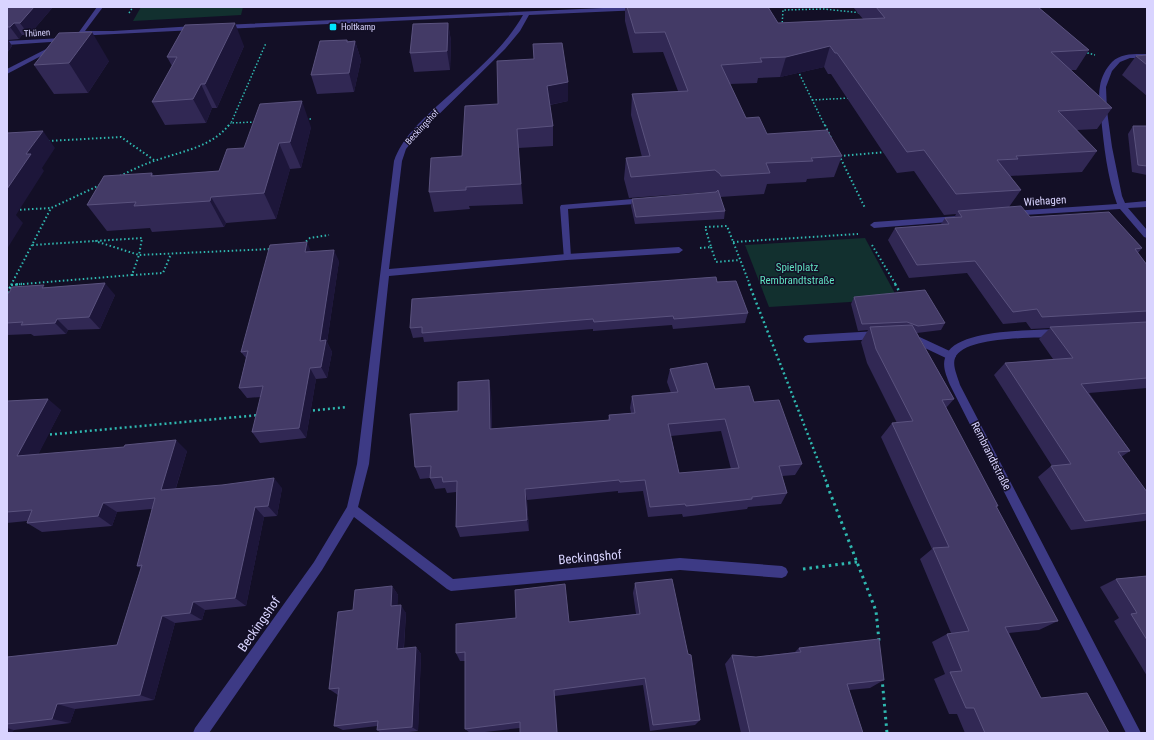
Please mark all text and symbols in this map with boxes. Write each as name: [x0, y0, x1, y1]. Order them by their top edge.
marker: Holtkamp: [328, 22, 338, 32]
place label: Holtkamp: [341, 22, 376, 32]
street label: Thünen: [24, 27, 50, 39]
street label: Beckingshof: [403, 107, 441, 147]
street label: Wiehagen: [1023, 193, 1067, 209]
park label: Spielplatz Rembrandtstraße: [760, 261, 834, 287]
street label: Rembrandtstraße: [968, 420, 1014, 492]
street label: Beckingshof: [558, 547, 622, 567]
street label: Beckingshof: [235, 594, 283, 654]

